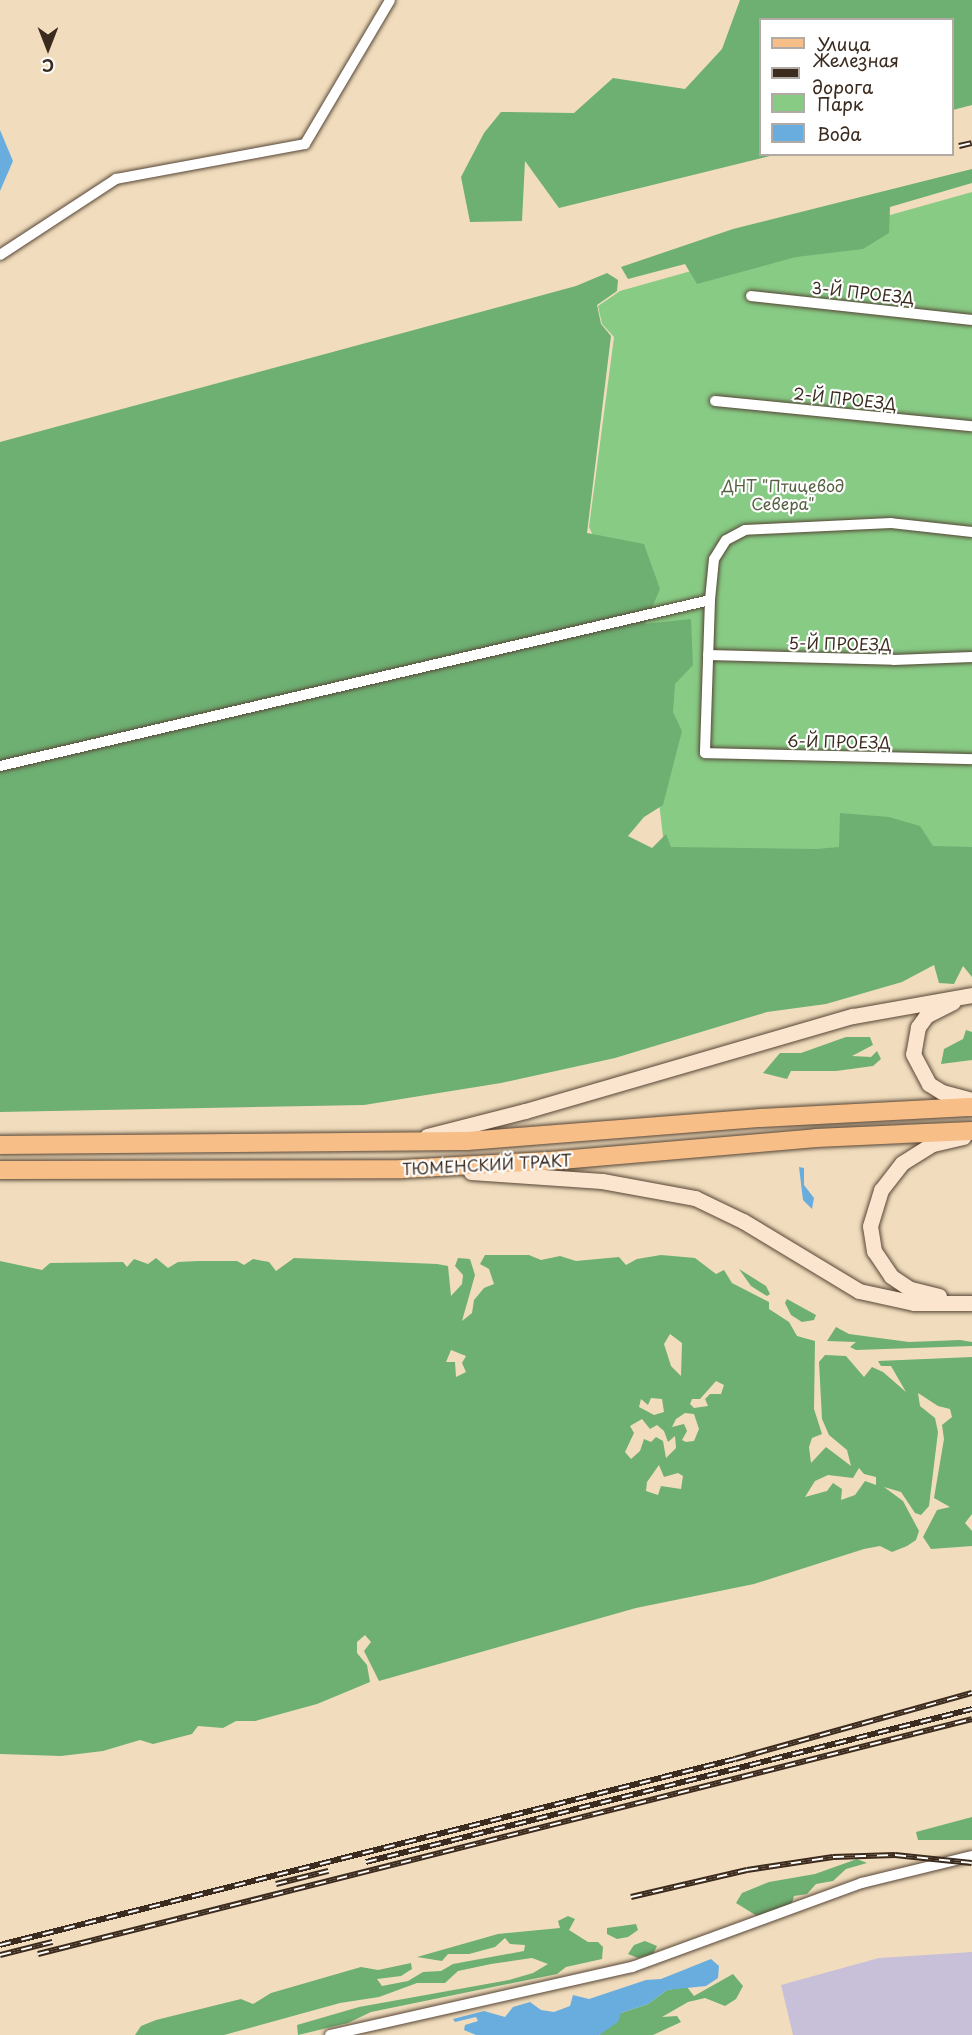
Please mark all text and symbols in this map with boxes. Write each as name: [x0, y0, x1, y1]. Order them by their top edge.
north arrow: [18, 18, 78, 78]
legend: [759, 18, 954, 156]
text: Улица: [817, 30, 871, 57]
text: Железная дорога: [812, 46, 899, 100]
text: С: [42, 54, 54, 78]
text: Парк: [817, 90, 863, 117]
text: Вода: [817, 120, 862, 147]
street label: 3-Й ПРОЕЗД: [811, 277, 915, 307]
street label: 2-Й ПРОЕЗД: [792, 383, 898, 413]
park label: ДНТ "Птицевод Севера": [721, 475, 845, 513]
street label: 5-Й ПРОЕЗД: [788, 633, 892, 653]
street label: 6-Й ПРОЕЗД: [787, 730, 891, 752]
street label: ТЮМЕНСКИЙ ТРАКТ: [401, 1150, 573, 1178]

